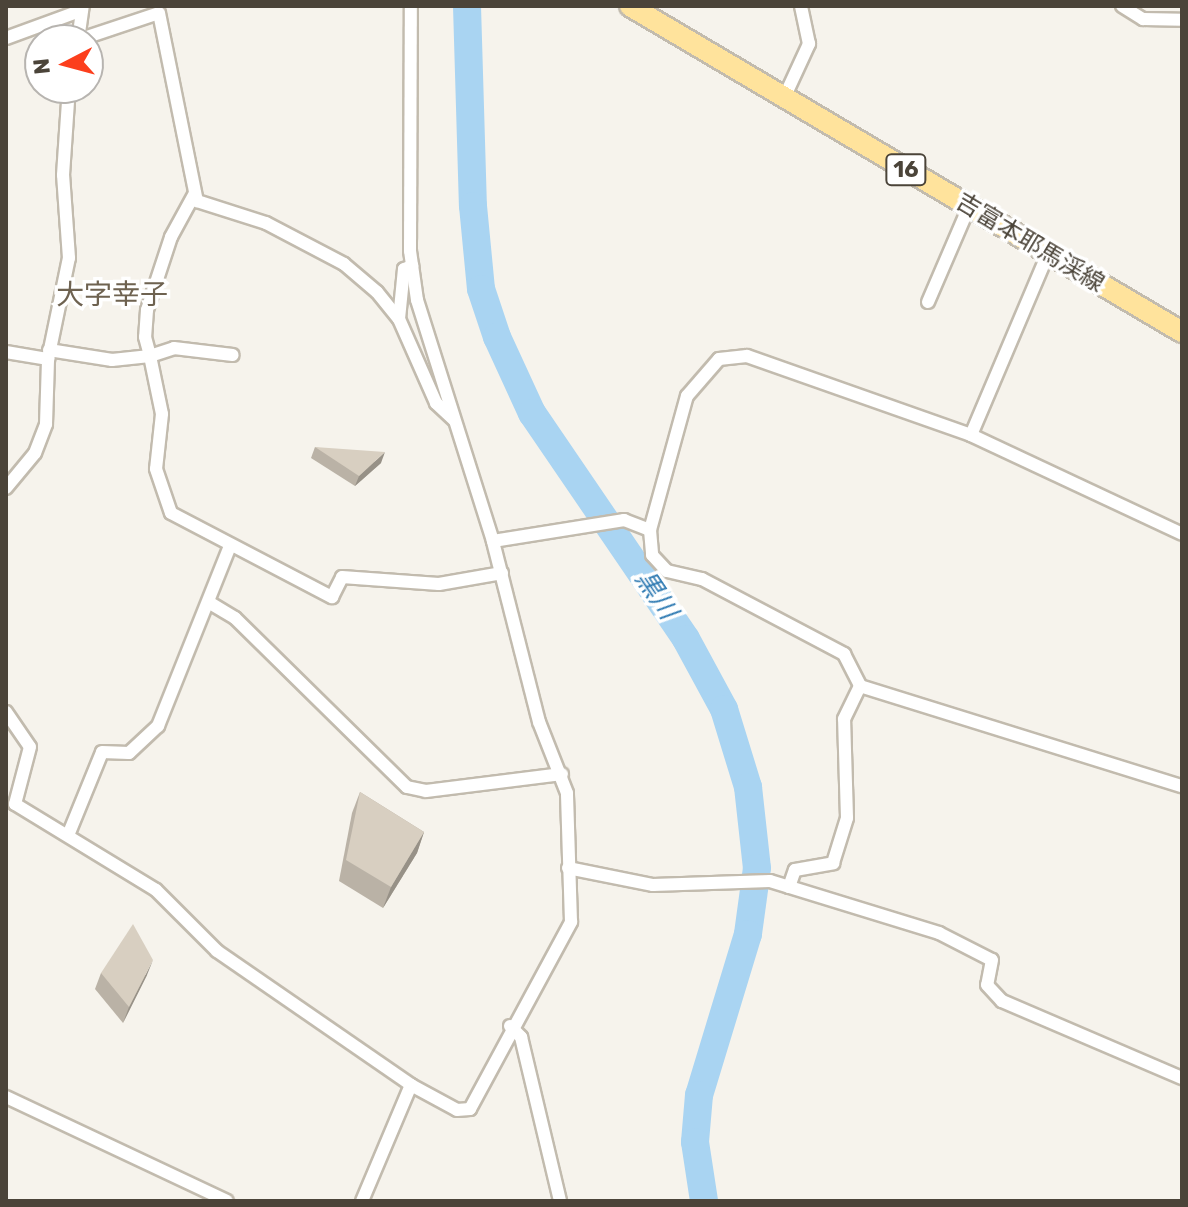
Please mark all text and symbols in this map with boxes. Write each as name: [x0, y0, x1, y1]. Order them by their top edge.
north arrow: [24, 24, 104, 104]
text: N: [27, 57, 56, 76]
road number: 16: [884, 152, 928, 188]
street label: 吉富本耶馬渓線: [951, 187, 1109, 299]
district label: 大字幸子: [56, 278, 168, 312]
water label: 黒川: [629, 565, 683, 625]

